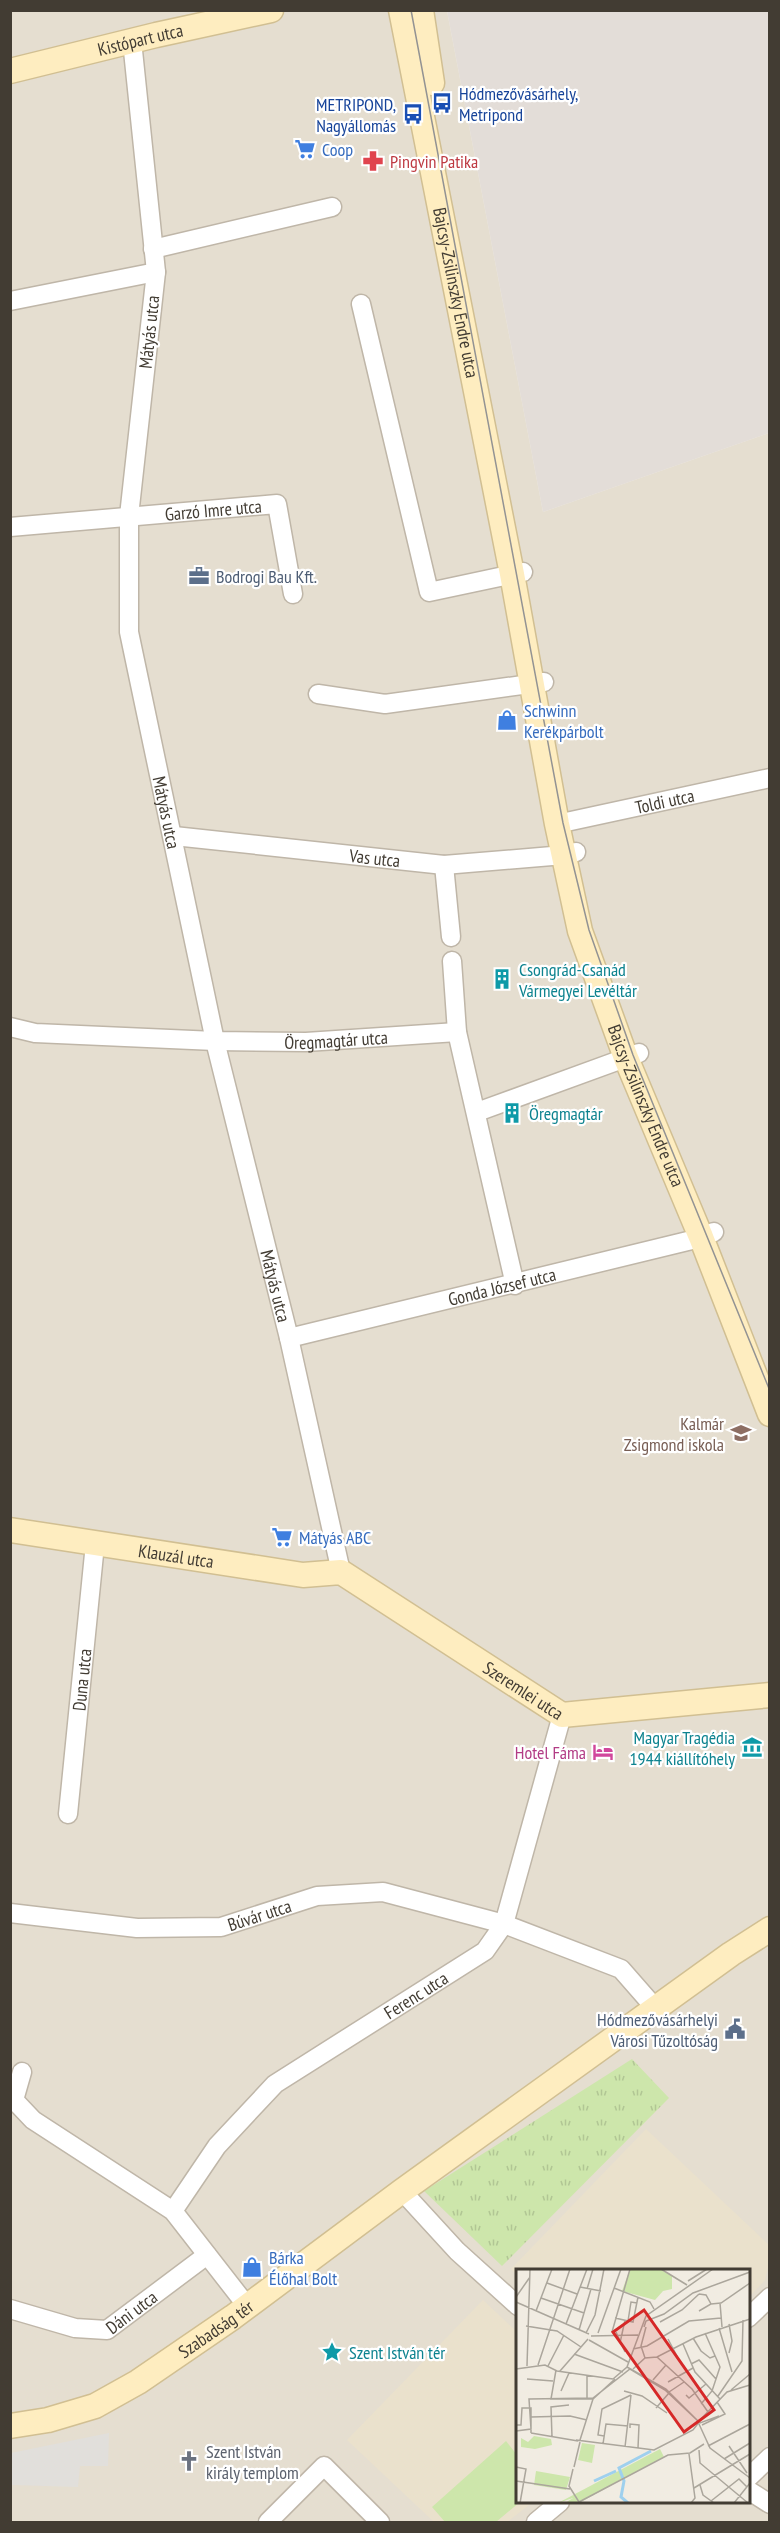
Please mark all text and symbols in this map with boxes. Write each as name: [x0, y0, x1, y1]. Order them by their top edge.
street label: Kistópart utca: [95, 18, 185, 60]
place label: Hódmezővásárhely, Metripond: [459, 82, 578, 126]
bus stop icon: Hódmezővásárhely, Metripond: [430, 91, 454, 115]
place label: METRIPOND, Nagyállomás: [316, 93, 396, 137]
bus stop icon: METRIPOND, Nagyállomás: [401, 102, 425, 126]
supermarket icon: Coop: [293, 137, 317, 161]
place label: Coop: [322, 138, 353, 161]
pharmacy icon: Pingvin Patika: [361, 149, 385, 173]
place label: Pingvin Patika: [390, 150, 478, 173]
street label: Bajcsy-Zsilinszky Endre utca: [429, 205, 485, 380]
street label: Mátyás utca: [134, 294, 164, 370]
street label: Garzó Imre utca: [164, 494, 263, 525]
office icon: Bodrogi Bau Kft.: [187, 564, 211, 588]
place label: Bodrogi Bau Kft.: [216, 565, 317, 588]
place label: Schwinn Kerékpárbolt: [524, 699, 604, 743]
shop icon: Schwinn Kerékpárbolt: [495, 708, 519, 732]
street label: Mátyás utca: [148, 774, 186, 851]
street label: Toldi utca: [633, 783, 696, 818]
street label: Vas utca: [347, 843, 401, 872]
place label: Csongrád-Csanád Vármegyei Levéltár: [518, 958, 637, 1002]
building icon: Csongrád-Csanád Vármegyei Levéltár: [490, 967, 514, 991]
street label: Bajcsy-Zsilinszky Endre utca: [603, 1021, 690, 1190]
street label: Öregmagtár utca: [284, 1025, 389, 1054]
building icon: Öregmagtár: [500, 1101, 524, 1125]
place label: Öregmagtár: [529, 1102, 603, 1125]
street label: Mátyás utca: [256, 1247, 296, 1324]
street label: Gonda József utca: [446, 1262, 558, 1310]
place label: Kalmár Zsigmond iskola: [624, 1412, 724, 1456]
school or university icon: Kalmár Zsigmond iskola: [729, 1421, 753, 1445]
supermarket icon: Mátyás ABC: [270, 1525, 294, 1549]
place label: Mátyás ABC: [299, 1526, 371, 1549]
street label: Klauzál utca: [137, 1538, 215, 1573]
street label: Duna utca: [67, 1647, 96, 1712]
street label: Szeremlei utca: [479, 1656, 568, 1725]
place label: Magyar Tragédia 1944 kiállítóhely: [630, 1726, 735, 1770]
museum icon: Magyar Tragédia 1944 kiállítóhely: [740, 1735, 764, 1759]
hotel icon: Hotel Fáma: [591, 1740, 615, 1764]
place label: Hotel Fáma: [515, 1741, 586, 1764]
street label: Búvár utca: [224, 1894, 294, 1936]
street label: Ferenc utca: [379, 1966, 452, 2024]
place label: Hódmezővásárhelyi Városi Tűzoltóság: [597, 2008, 718, 2052]
public building icon: Hódmezővásárhelyi Városi Tűzoltóság: [723, 2017, 747, 2041]
place label: Bárka Élőhal Bolt: [269, 2246, 337, 2290]
shop icon: Bárka Élőhal Bolt: [240, 2255, 264, 2279]
inset map: [516, 2269, 750, 2503]
street label: Dáni utca: [101, 2285, 161, 2339]
street label: Szabadság tér: [174, 2294, 258, 2363]
place icon: Szent István tér: [320, 2340, 344, 2364]
place label: Szent István tér: [349, 2341, 445, 2364]
place label: Szent István király templom: [206, 2440, 299, 2484]
church icon: Szent István király templom: [177, 2449, 201, 2473]

